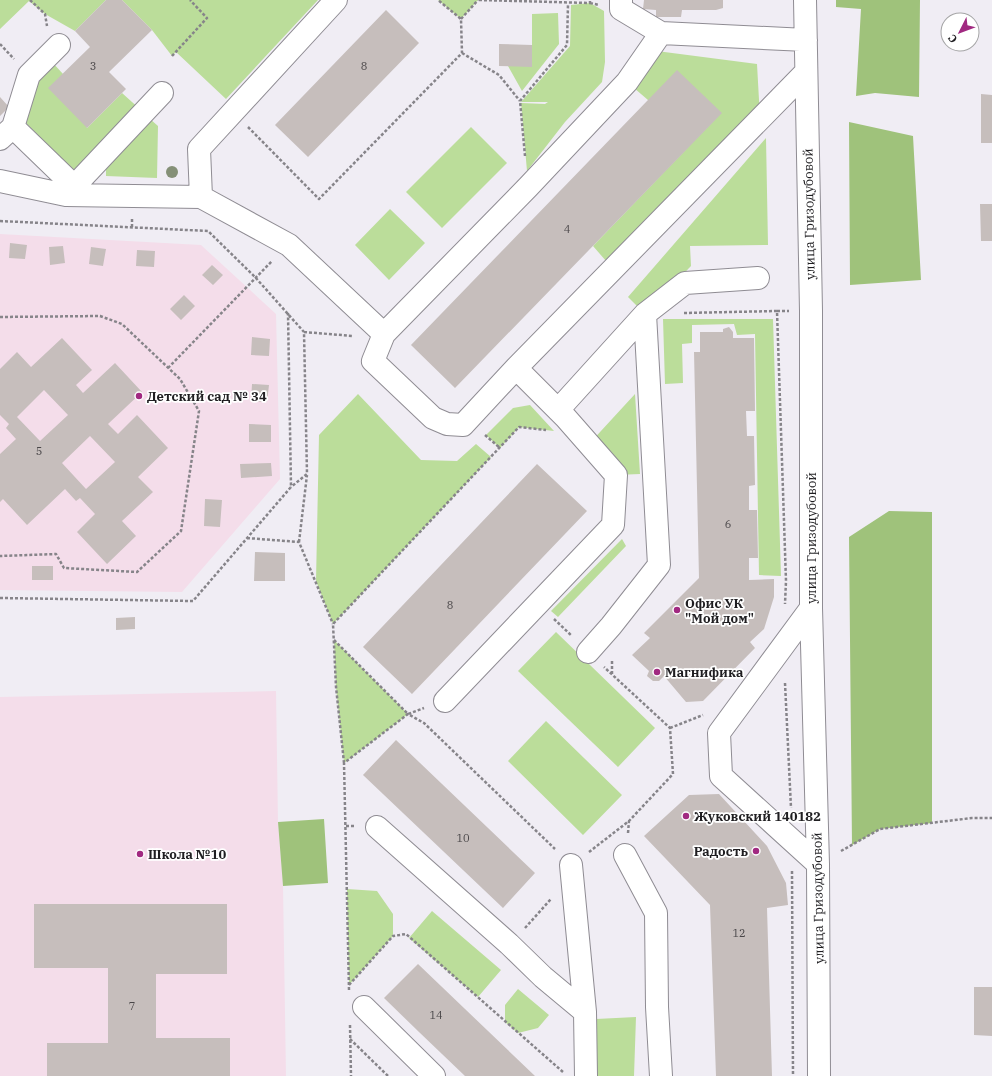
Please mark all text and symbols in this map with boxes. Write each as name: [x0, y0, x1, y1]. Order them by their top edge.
north arrow: [940, 12, 980, 52]
text: С: [945, 31, 960, 46]
house number: 3: [90, 59, 96, 73]
house number: 8: [361, 59, 367, 73]
street label: улица Гризодубовой: [799, 148, 819, 280]
house number: 4: [564, 222, 571, 236]
place label: Детский сад № 34: [147, 388, 267, 405]
marker: Детский сад № 34: [134, 391, 144, 401]
house number: 5: [36, 444, 42, 458]
street label: улица Гризодубовой: [803, 472, 820, 604]
house number: 6: [725, 517, 731, 531]
place label: Офис УК "Мой дом": [685, 595, 754, 627]
house number: 8: [447, 598, 453, 612]
marker: Офис УК "Мой дом": [672, 605, 682, 615]
place label: Магнифика: [665, 664, 744, 681]
marker: Магнифика: [652, 667, 662, 677]
place label: Жуковский 140182: [694, 808, 821, 825]
marker: Жуковский 140182: [681, 811, 691, 821]
house number: 10: [456, 831, 470, 845]
street label: улица Гризодубовой: [808, 832, 828, 964]
place label: Радость: [694, 843, 748, 860]
place label: Школа №10: [148, 846, 227, 863]
marker: Радость: [751, 846, 761, 856]
marker: Школа №10: [135, 849, 145, 859]
house number: 12: [732, 926, 746, 940]
house number: 7: [129, 999, 135, 1013]
house number: 14: [429, 1008, 443, 1022]

